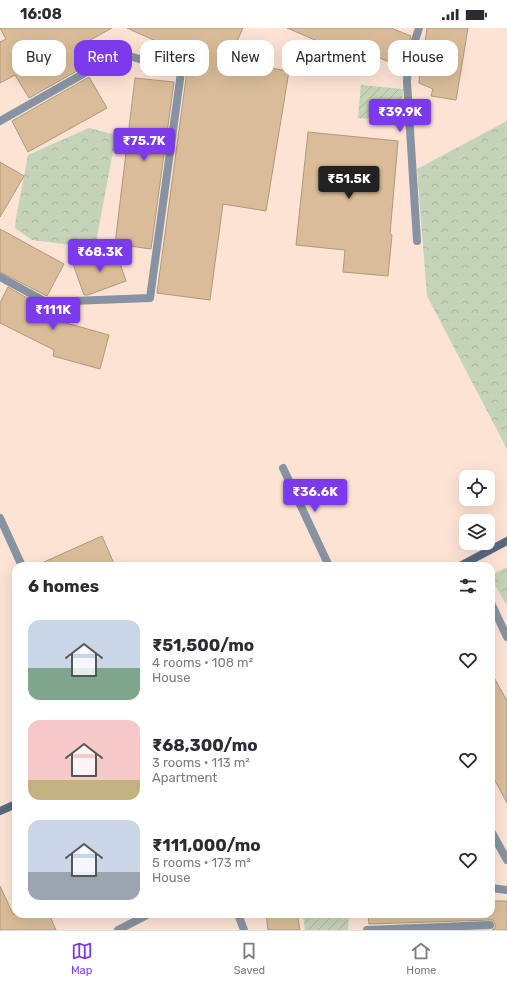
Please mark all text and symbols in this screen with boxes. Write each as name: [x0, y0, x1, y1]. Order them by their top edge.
text: 16:08: [20, 5, 62, 23]
chip: Buy: [12, 40, 66, 76]
chip: Rent: [74, 40, 132, 76]
chip: Filters: [140, 40, 209, 76]
chip: New: [217, 40, 274, 76]
chip: Apartment: [282, 40, 380, 76]
chip: House: [388, 40, 458, 76]
pin: ₹39.9K: [367, 99, 433, 133]
text: ₹39.9K: [378, 104, 422, 119]
pin: ₹75.7K: [111, 128, 177, 162]
text: ₹75.7K: [123, 133, 165, 148]
pin: ₹51.5K: [316, 166, 382, 200]
text: ₹51.5K: [327, 171, 371, 186]
pin: ₹68.3K: [67, 239, 133, 273]
text: ₹68.3K: [77, 244, 123, 259]
pin: ₹111K: [25, 297, 81, 331]
text: ₹111K: [35, 302, 71, 317]
map controls: [459, 470, 495, 550]
button: locate: [459, 470, 495, 506]
pin: ₹36.6K: [282, 479, 348, 513]
text: ₹36.6K: [292, 484, 338, 499]
button: layers: [459, 514, 495, 550]
icon: filters: [457, 575, 479, 597]
text: 6 homes: [28, 576, 99, 596]
text: ₹51,500/mo: [152, 635, 254, 655]
icon: home: [60, 636, 108, 684]
icon: heart: [457, 649, 479, 671]
text: 4 rooms · 108 m²: [152, 655, 253, 670]
text: House: [152, 670, 190, 685]
text: ₹68,300/mo: [152, 735, 258, 755]
icon: home: [60, 736, 108, 784]
icon: heart: [457, 749, 479, 771]
text: 3 rooms · 113 m²: [152, 755, 250, 770]
text: Apartment: [152, 770, 217, 785]
text: ₹111,000/mo: [152, 835, 261, 855]
icon: home: [60, 836, 108, 884]
icon: heart: [457, 849, 479, 871]
text: 5 rooms · 173 m²: [152, 855, 251, 870]
text: House: [152, 870, 190, 885]
tab: Map: [71, 940, 93, 977]
tab: Saved: [234, 940, 265, 977]
tab: Home: [406, 940, 436, 977]

